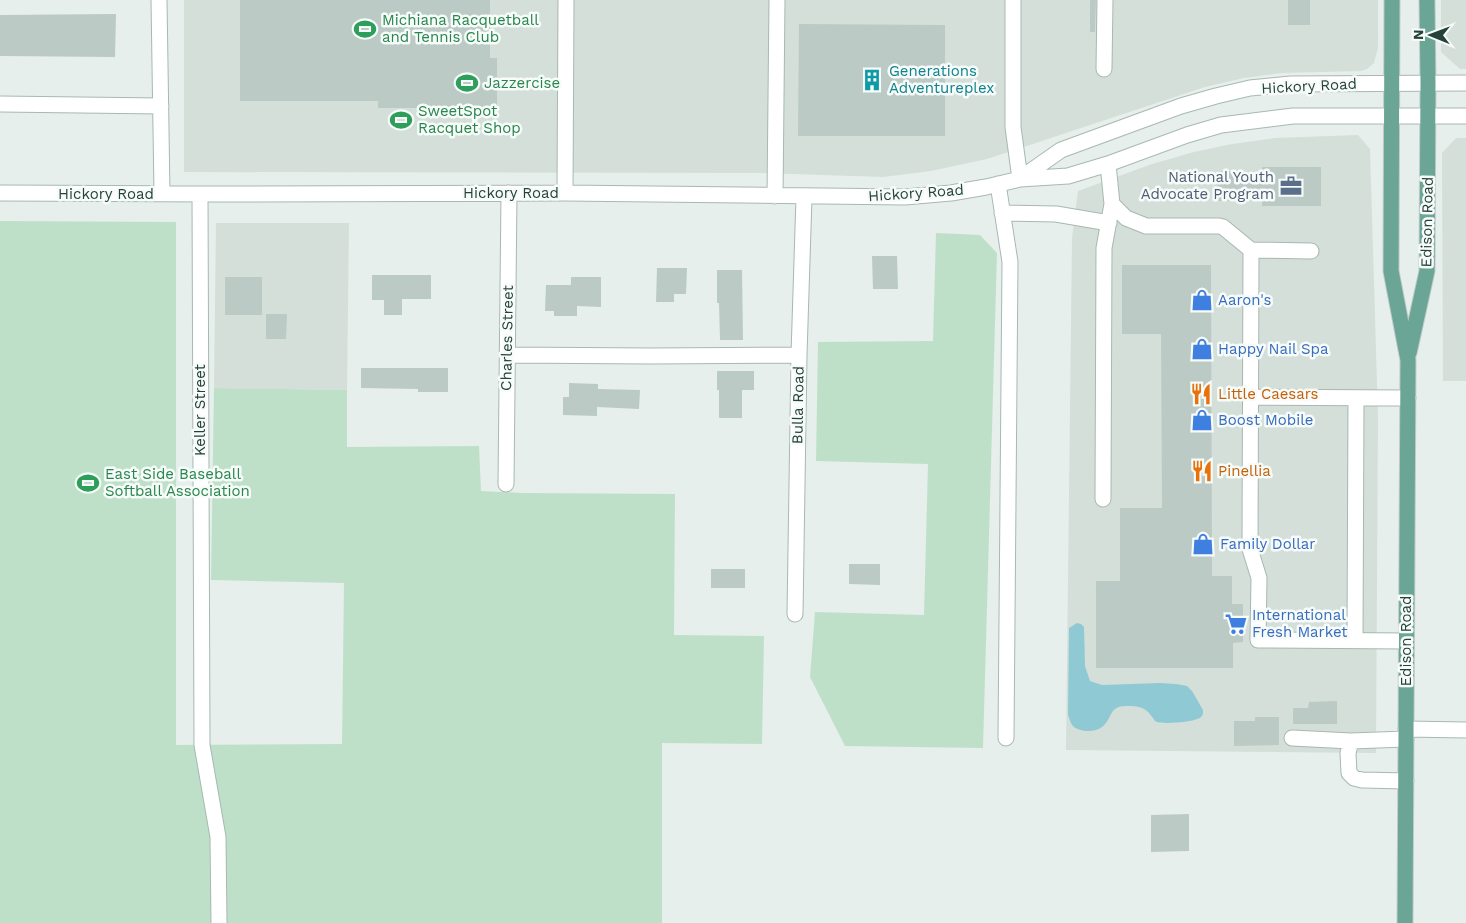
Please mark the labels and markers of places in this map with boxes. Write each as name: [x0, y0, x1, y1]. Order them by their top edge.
place label: Michiana Racquetball and Tennis Club: [382, 11, 539, 46]
sports icon: Michiana Racquetball and Tennis Club: [352, 16, 378, 42]
place label: Generations Adventureplex: [889, 62, 994, 97]
building icon: Generations Adventureplex: [859, 67, 885, 93]
sports icon: Jazzercise: [454, 70, 480, 96]
place label: Jazzercise: [484, 74, 560, 92]
place label: SweetSpot Racquet Shop: [418, 102, 521, 137]
sports icon: SweetSpot Racquet Shop: [388, 107, 414, 133]
place label: National Youth Advocate Program: [1141, 168, 1274, 203]
office icon: National Youth Advocate Program: [1278, 173, 1304, 199]
shop icon: Aaron's: [1189, 287, 1215, 313]
place label: Aaron's: [1218, 291, 1272, 309]
shop icon: Happy Nail Spa: [1189, 336, 1215, 362]
place label: Happy Nail Spa: [1218, 340, 1329, 358]
restaurant icon: Little Caesars: [1188, 381, 1214, 407]
place label: Little Caesars: [1218, 385, 1319, 403]
shop icon: Boost Mobile: [1189, 407, 1215, 433]
place label: Boost Mobile: [1218, 411, 1313, 429]
restaurant icon: Pinellia: [1189, 458, 1215, 484]
place label: Pinellia: [1218, 462, 1271, 480]
place label: East Side Baseball Softball Association: [105, 465, 250, 500]
sports icon: East Side Baseball Softball Association: [75, 470, 101, 496]
shop icon: Family Dollar: [1190, 531, 1216, 557]
place label: Family Dollar: [1220, 535, 1315, 553]
place label: International Fresh Market: [1252, 606, 1348, 641]
supermarket icon: International Fresh Market: [1223, 611, 1249, 637]

